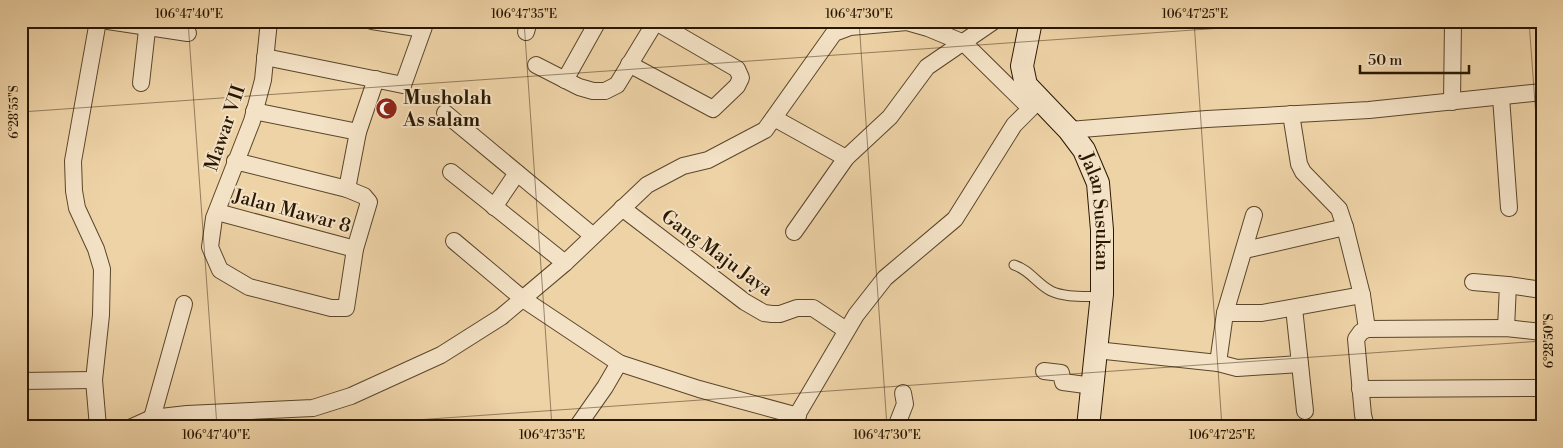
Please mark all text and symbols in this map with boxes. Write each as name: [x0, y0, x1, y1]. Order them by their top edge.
text: 106°47'40"E: [155, 7, 223, 22]
text: 106°47'35"E: [491, 7, 557, 22]
text: 106°47'30"E: [825, 7, 893, 22]
text: 106°47'25"E: [1162, 7, 1228, 22]
scale bar: [1360, 42, 1469, 74]
text: 50 m: [1368, 51, 1402, 70]
street label: Mawar VII: [199, 82, 251, 174]
text: 6°28'55"S: [7, 85, 22, 139]
place label: Musholah As salam: [402, 86, 492, 132]
mosque icon: Musholah As salam: [375, 97, 399, 121]
street label: Jalan Susukan: [1074, 147, 1114, 271]
street label: Jalan Mawar 8: [229, 183, 354, 238]
street label: Gang Maju Jaya: [656, 204, 778, 302]
text: 6°28'50"S: [1542, 314, 1557, 368]
text: 106°47'40"E: [182, 428, 250, 443]
text: 106°47'35"E: [519, 428, 585, 443]
text: 106°47'30"E: [853, 428, 921, 443]
text: 106°47'25"E: [1189, 428, 1255, 443]

